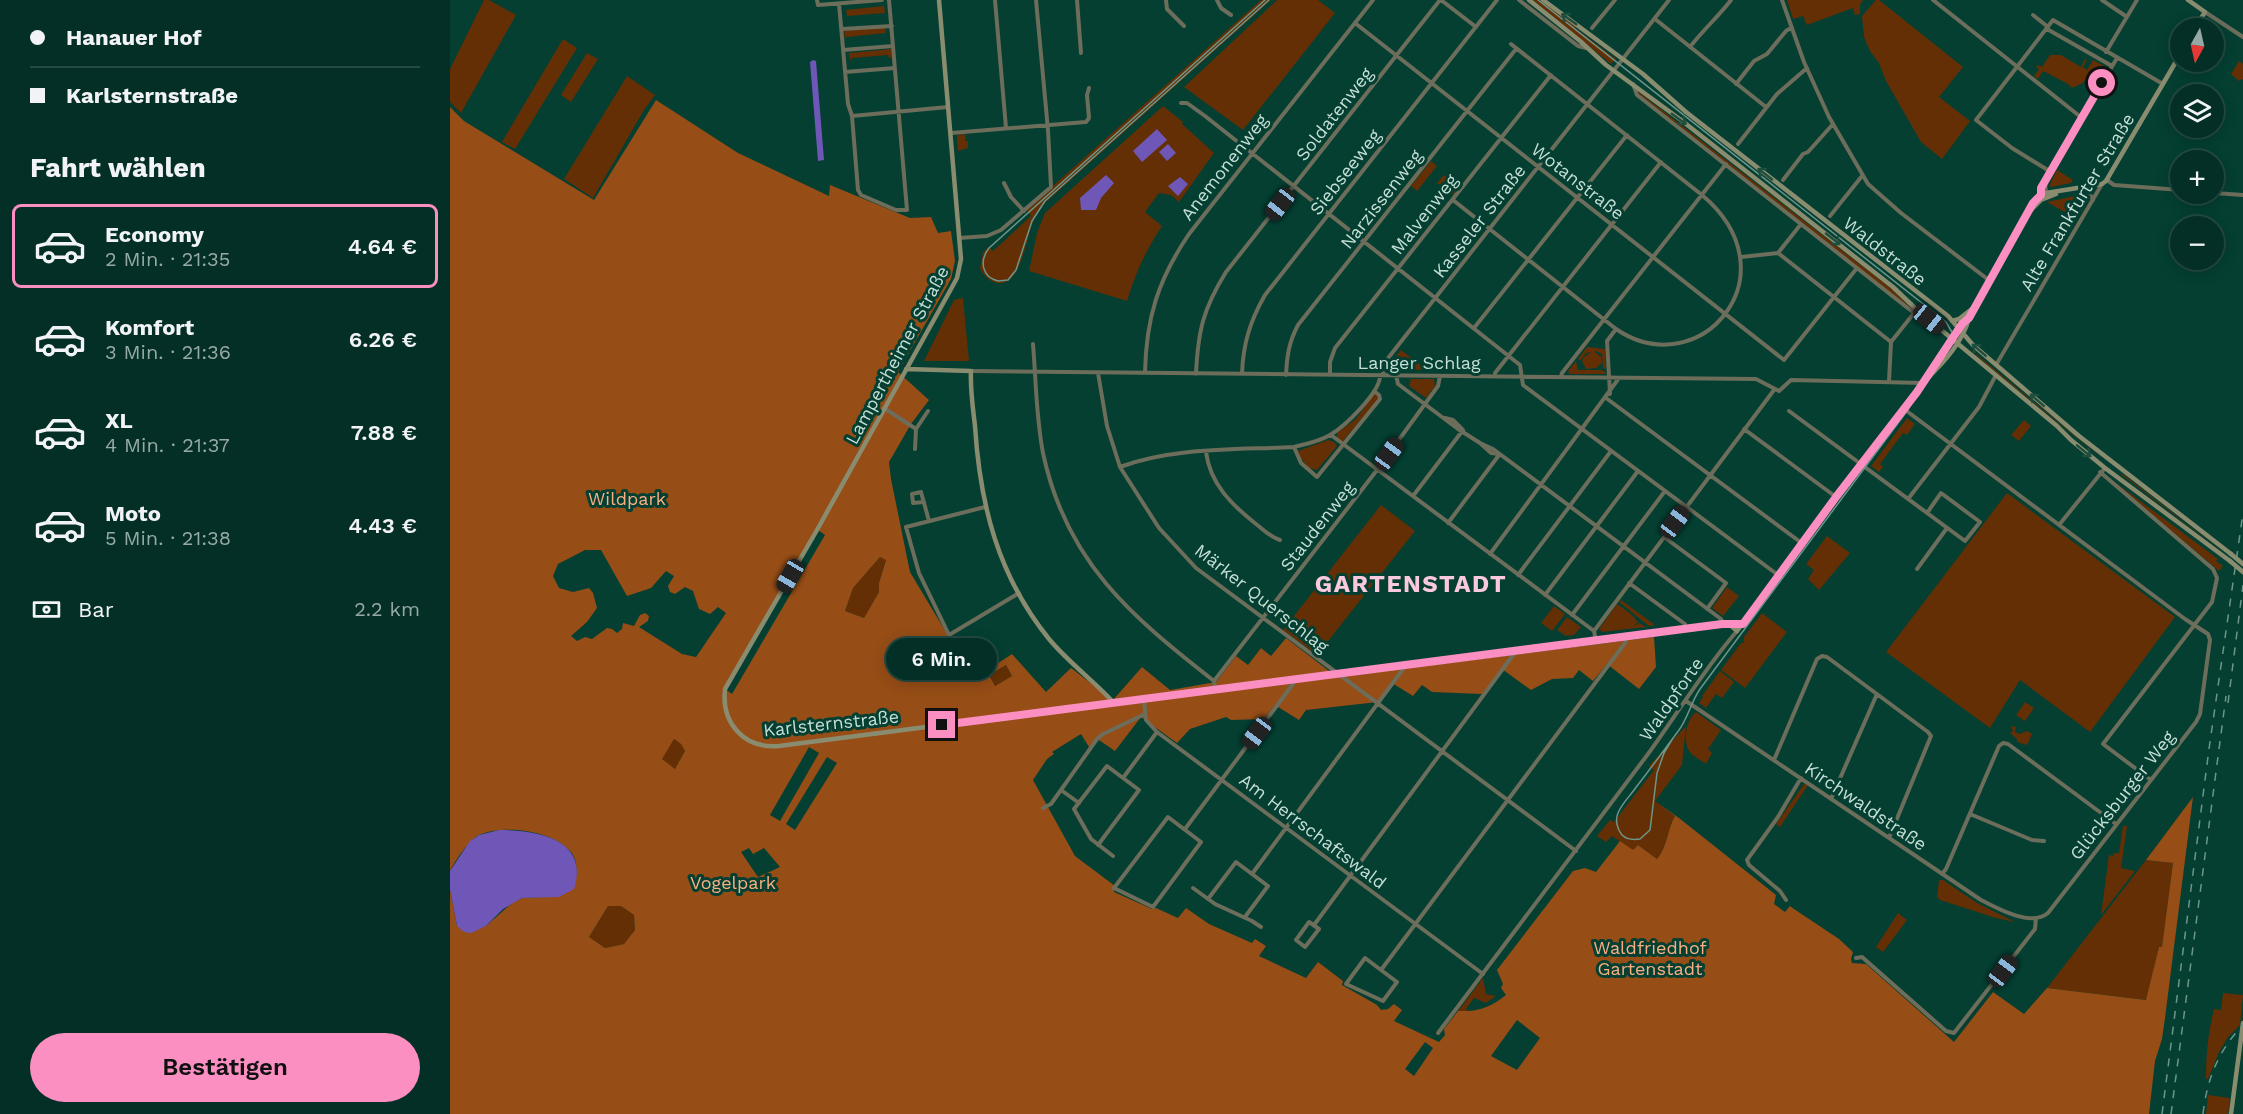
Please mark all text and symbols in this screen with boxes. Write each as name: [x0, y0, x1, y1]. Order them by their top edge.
one-way arrow: [1561, 13, 1577, 25]
north arrow: [2170, 18, 2224, 72]
map controls: [2170, 18, 2224, 270]
text: Hanauer Hof: [66, 25, 202, 50]
street label: Soldatenweg: [1291, 63, 1377, 165]
route start: [2088, 69, 2115, 96]
text: Karlsternstraße: [66, 83, 238, 108]
button: layers: [2170, 84, 2224, 138]
street label: Alte Frankfurter Straße: [2016, 109, 2138, 295]
street label: Anemonenweg: [1176, 110, 1272, 224]
one-way arrow: [1671, 113, 1687, 125]
street label: Siebseeweg: [1305, 125, 1385, 219]
street label: Wotanstraße: [1527, 138, 1629, 224]
street label: Narzissenweg: [1336, 145, 1427, 253]
button: +: [2170, 150, 2224, 204]
text: Fahrt wählen: [30, 152, 206, 184]
street label: Kasseler Straße: [1428, 160, 1530, 282]
one-way arrow: [1757, 168, 1773, 181]
street label: Malvenweg: [1386, 169, 1462, 258]
car: [1262, 184, 1298, 224]
street label: Waldstraße: [1839, 212, 1931, 290]
button: −: [2170, 216, 2224, 270]
icon: car: [33, 219, 87, 273]
text: Economy: [105, 222, 204, 247]
one-way arrow: [1825, 233, 1841, 246]
text: 4.64 €: [348, 234, 417, 259]
text: 2 Min. · 21:35: [105, 247, 230, 271]
street label: Lampertheimer Straße: [841, 262, 953, 448]
car: [1909, 301, 1949, 337]
icon: car: [33, 312, 87, 366]
text: Komfort: [105, 315, 194, 340]
text: 6.26 €: [349, 327, 417, 352]
text: 3 Min. · 21:36: [105, 340, 231, 364]
one-way arrow: [1972, 343, 1987, 357]
street label: Langer Schlag: [1357, 352, 1481, 373]
one-way arrow: [2030, 393, 2045, 407]
icon: car: [33, 405, 87, 459]
text: XL: [105, 408, 133, 433]
text: 7.88 €: [351, 420, 417, 445]
text: 4 Min. · 21:37: [105, 433, 230, 457]
car: [1371, 434, 1407, 474]
one-way arrow: [2076, 445, 2092, 458]
street label: Staudenweg: [1276, 477, 1359, 575]
park label: Wildpark: [588, 488, 666, 509]
icon: car: [33, 498, 87, 552]
text: Moto: [105, 501, 161, 526]
car: [1657, 502, 1693, 542]
text: 4.43 €: [348, 513, 417, 538]
text: 5 Min. · 21:38: [105, 526, 231, 550]
street label: Märker Querschlag: [1191, 539, 1333, 657]
car: [773, 556, 807, 596]
district label: GARTENSTADT: [1315, 570, 1507, 598]
icon: cash: [30, 593, 63, 626]
text: Bar: [78, 597, 114, 622]
text: 2.2 km: [354, 597, 420, 621]
callout: 6 Min.: [886, 638, 998, 680]
text: 6 Min.: [912, 647, 971, 671]
street label: Waldpforte: [1635, 653, 1707, 745]
street label: Karlsternstraße: [762, 705, 900, 741]
route end: [928, 711, 955, 738]
car: [1239, 713, 1275, 753]
street label: Glücksburger Weg: [2065, 726, 2179, 864]
street label: Kirchwaldstraße: [1801, 757, 1931, 855]
street label: Am Herrschaftswald: [1236, 769, 1390, 893]
park label: Vogelpark: [690, 872, 776, 893]
park label: Waldfriedhof Gartenstadt: [1593, 937, 1707, 979]
car: [1985, 951, 2021, 991]
button: Bestätigen: [30, 1033, 420, 1102]

